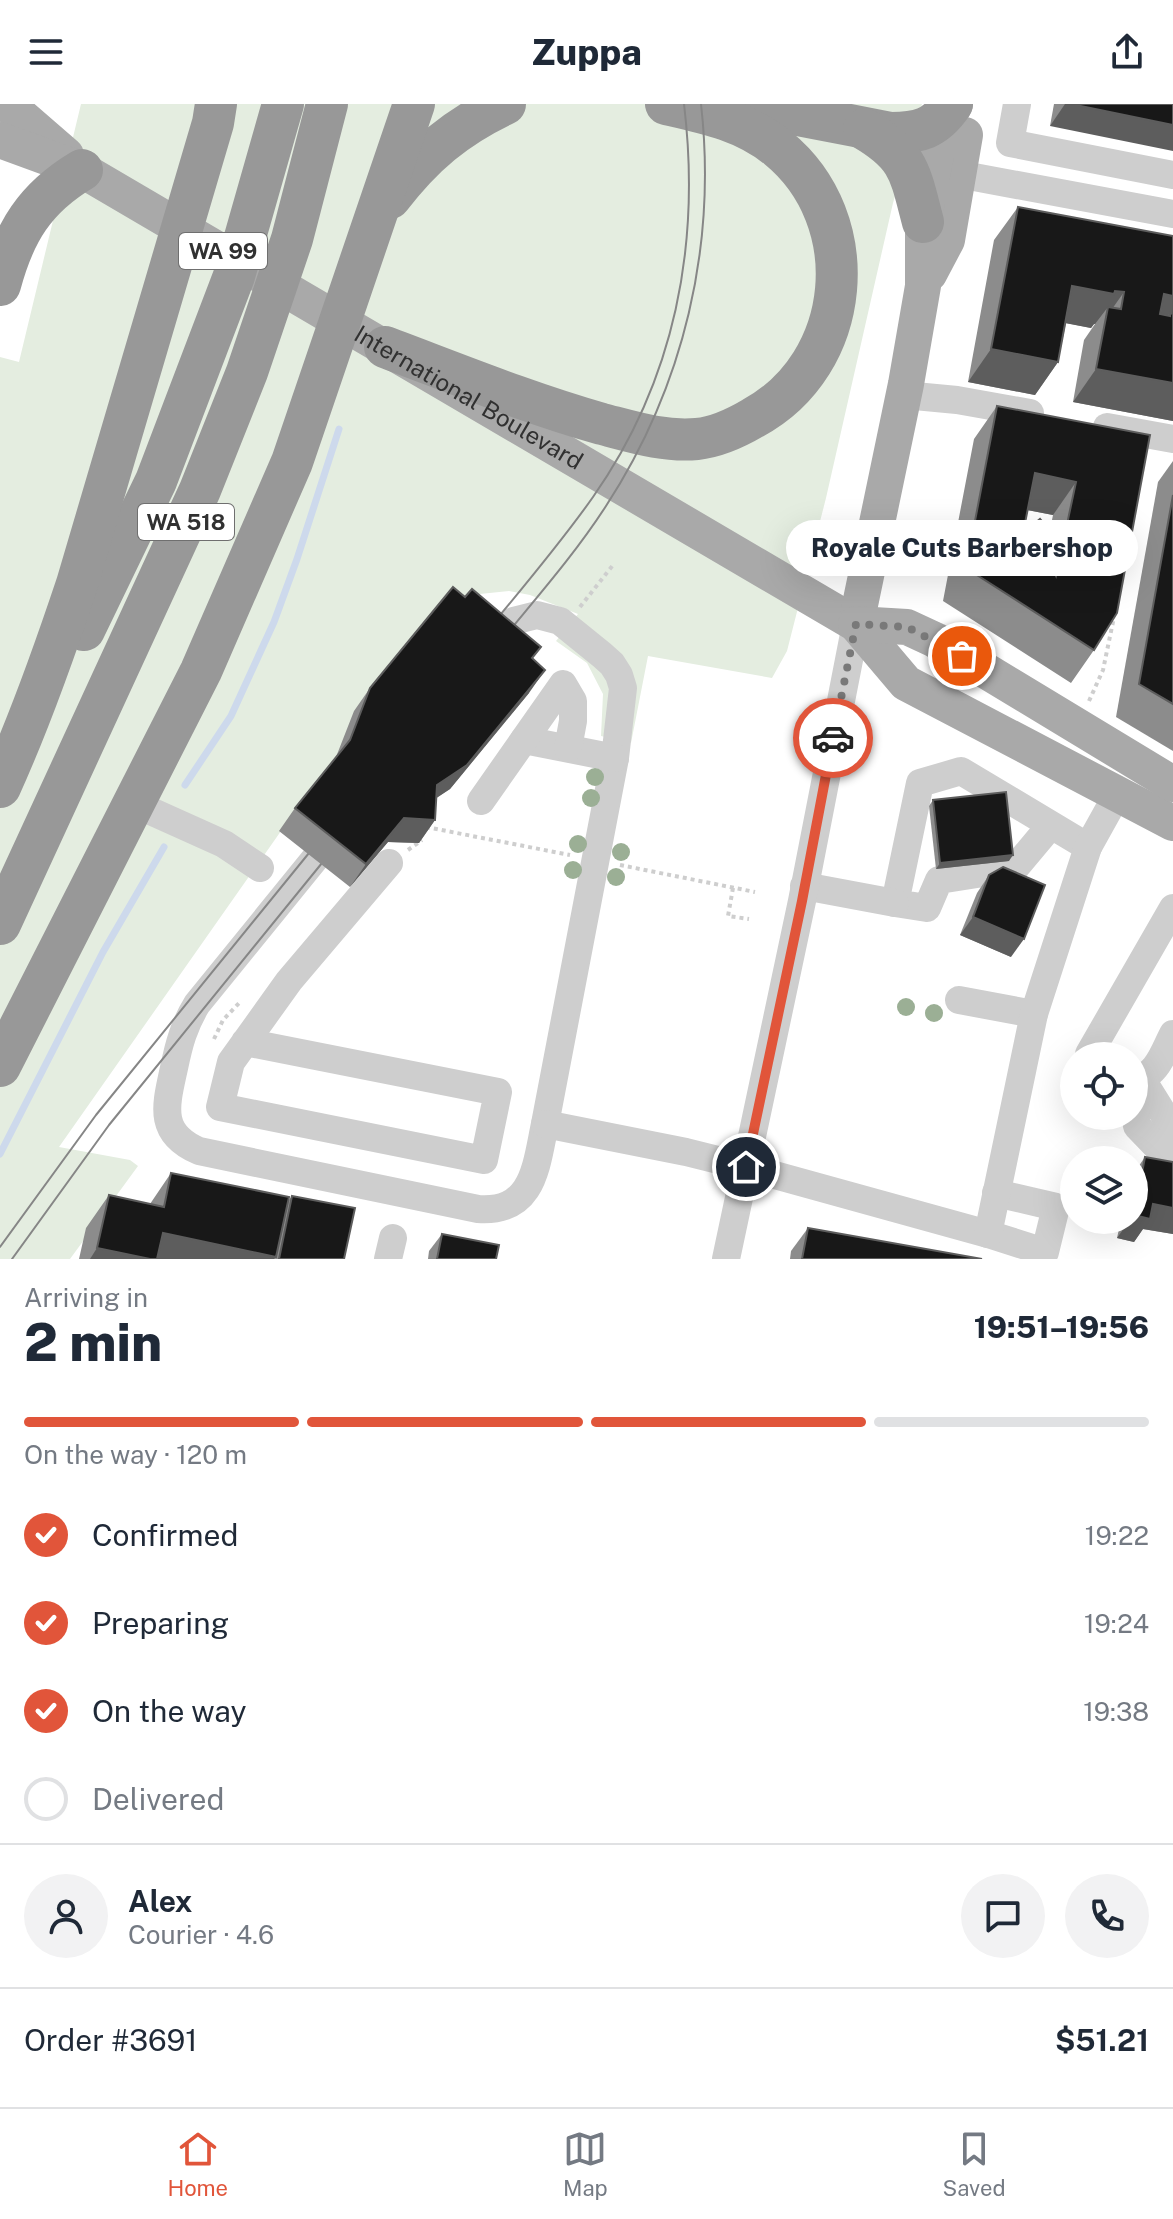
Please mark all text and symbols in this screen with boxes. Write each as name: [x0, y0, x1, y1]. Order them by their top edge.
icon: menu: [24, 30, 68, 74]
icon: share: [1105, 30, 1149, 74]
text: Zuppa: [531, 31, 642, 73]
road number: WA 99: [179, 233, 267, 269]
street label: International Boulevard: [350, 319, 588, 475]
road number: WA 518: [138, 504, 234, 540]
callout: Royale Cuts Barbershop: [786, 520, 1138, 576]
text: Royale Cuts Barbershop: [811, 532, 1113, 563]
pin: [928, 622, 996, 690]
icon: bag: [940, 634, 984, 678]
courier: [793, 698, 873, 778]
icon: car: [811, 716, 855, 760]
map controls: [1060, 1042, 1148, 1234]
button: locate: [1060, 1042, 1148, 1130]
pin: [712, 1133, 780, 1201]
icon: home: [724, 1145, 768, 1189]
button: layers: [1060, 1146, 1148, 1234]
text: Arriving in: [24, 1282, 148, 1313]
text: 19:51–19:56: [974, 1309, 1149, 1345]
text: 2 min: [24, 1312, 162, 1373]
text: On the way · 120 m: [24, 1439, 247, 1470]
icon: check: [24, 1513, 68, 1557]
text: Confirmed: [92, 1517, 238, 1553]
text: 19:22: [1085, 1520, 1149, 1551]
icon: check: [24, 1601, 68, 1645]
text: Preparing: [92, 1605, 229, 1641]
text: 19:24: [1084, 1608, 1149, 1639]
icon: check: [24, 1689, 68, 1733]
text: On the way: [92, 1693, 246, 1729]
text: 19:38: [1083, 1696, 1149, 1727]
text: Delivered: [92, 1781, 224, 1817]
button: person: [24, 1874, 108, 1958]
button: chat: [961, 1874, 1045, 1958]
button: phone: [1065, 1874, 1149, 1958]
text: Alex: [128, 1883, 192, 1919]
text: Courier · 4.6: [128, 1919, 274, 1950]
text: Order #3691: [24, 2022, 197, 2058]
text: $51.21: [1055, 2022, 1149, 2058]
tab: Home: [167, 2127, 228, 2201]
tab: Map: [563, 2127, 608, 2201]
tab: Saved: [943, 2127, 1006, 2201]

